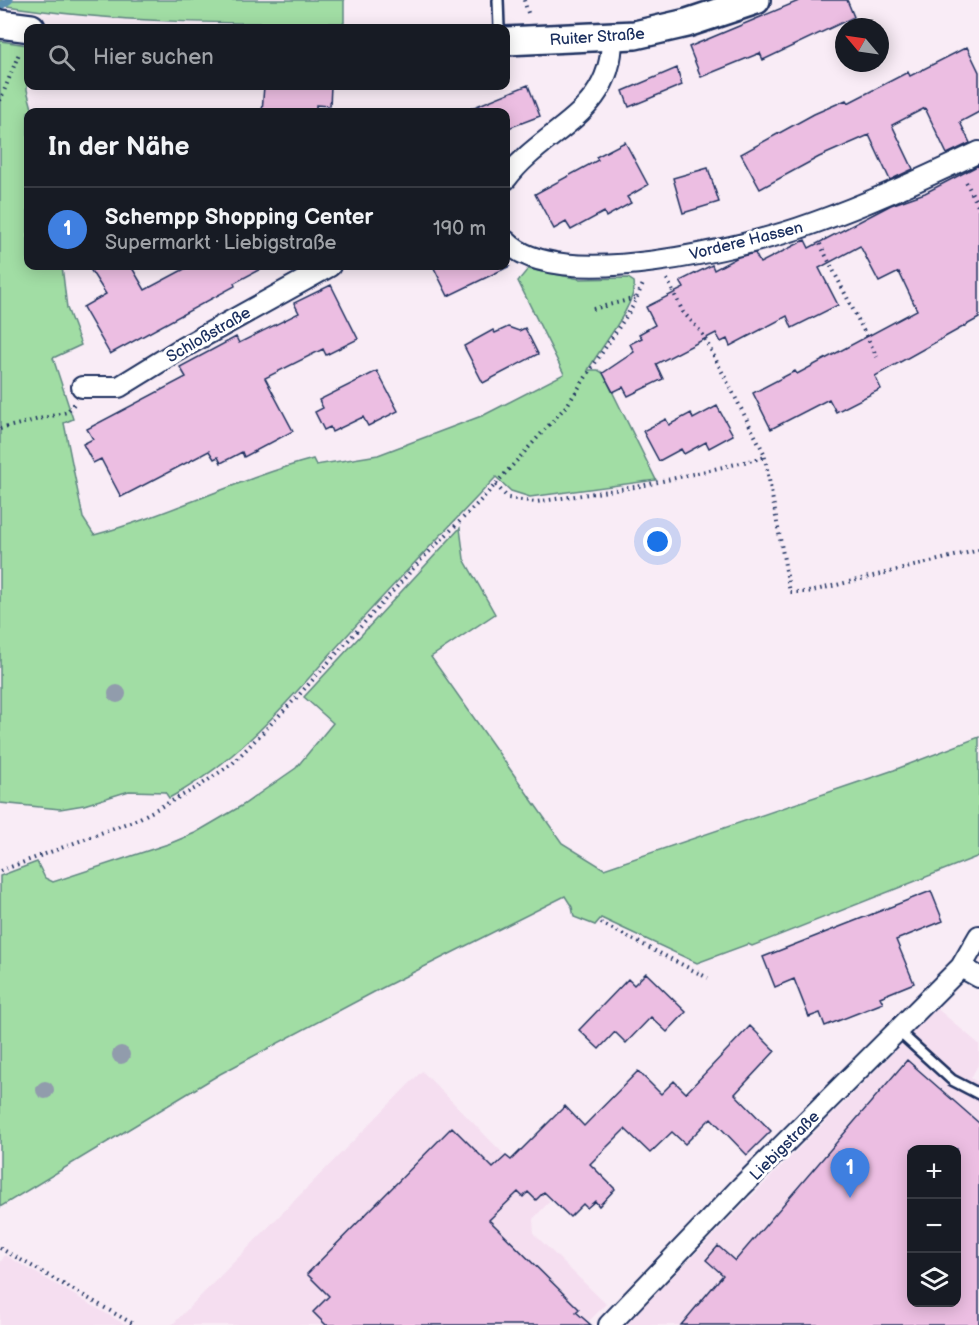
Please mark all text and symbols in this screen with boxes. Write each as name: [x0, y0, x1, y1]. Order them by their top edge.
north arrow: [835, 18, 889, 72]
search box: [24, 24, 510, 90]
street label: Ruiter Straße: [549, 25, 646, 50]
icon: search: [45, 41, 78, 74]
text: Hier suchen: [93, 44, 214, 71]
text: In der Nähe: [48, 132, 190, 163]
text: Schempp Shopping Center: [105, 204, 373, 231]
text: 1: [63, 217, 72, 241]
text: 190 m: [433, 217, 486, 241]
street label: Vordere Hassen: [688, 218, 805, 265]
text: Supermarkt · Liebigstraße: [105, 231, 336, 255]
street label: Schloßstraße: [163, 303, 255, 367]
your location: [643, 527, 672, 556]
street label: Liebigstraße: [746, 1107, 824, 1185]
map controls: [907, 1145, 961, 1307]
button: +: [907, 1145, 961, 1199]
pin: 1: [830, 1148, 870, 1198]
button: −: [907, 1199, 961, 1253]
button: layers: [907, 1253, 961, 1307]

